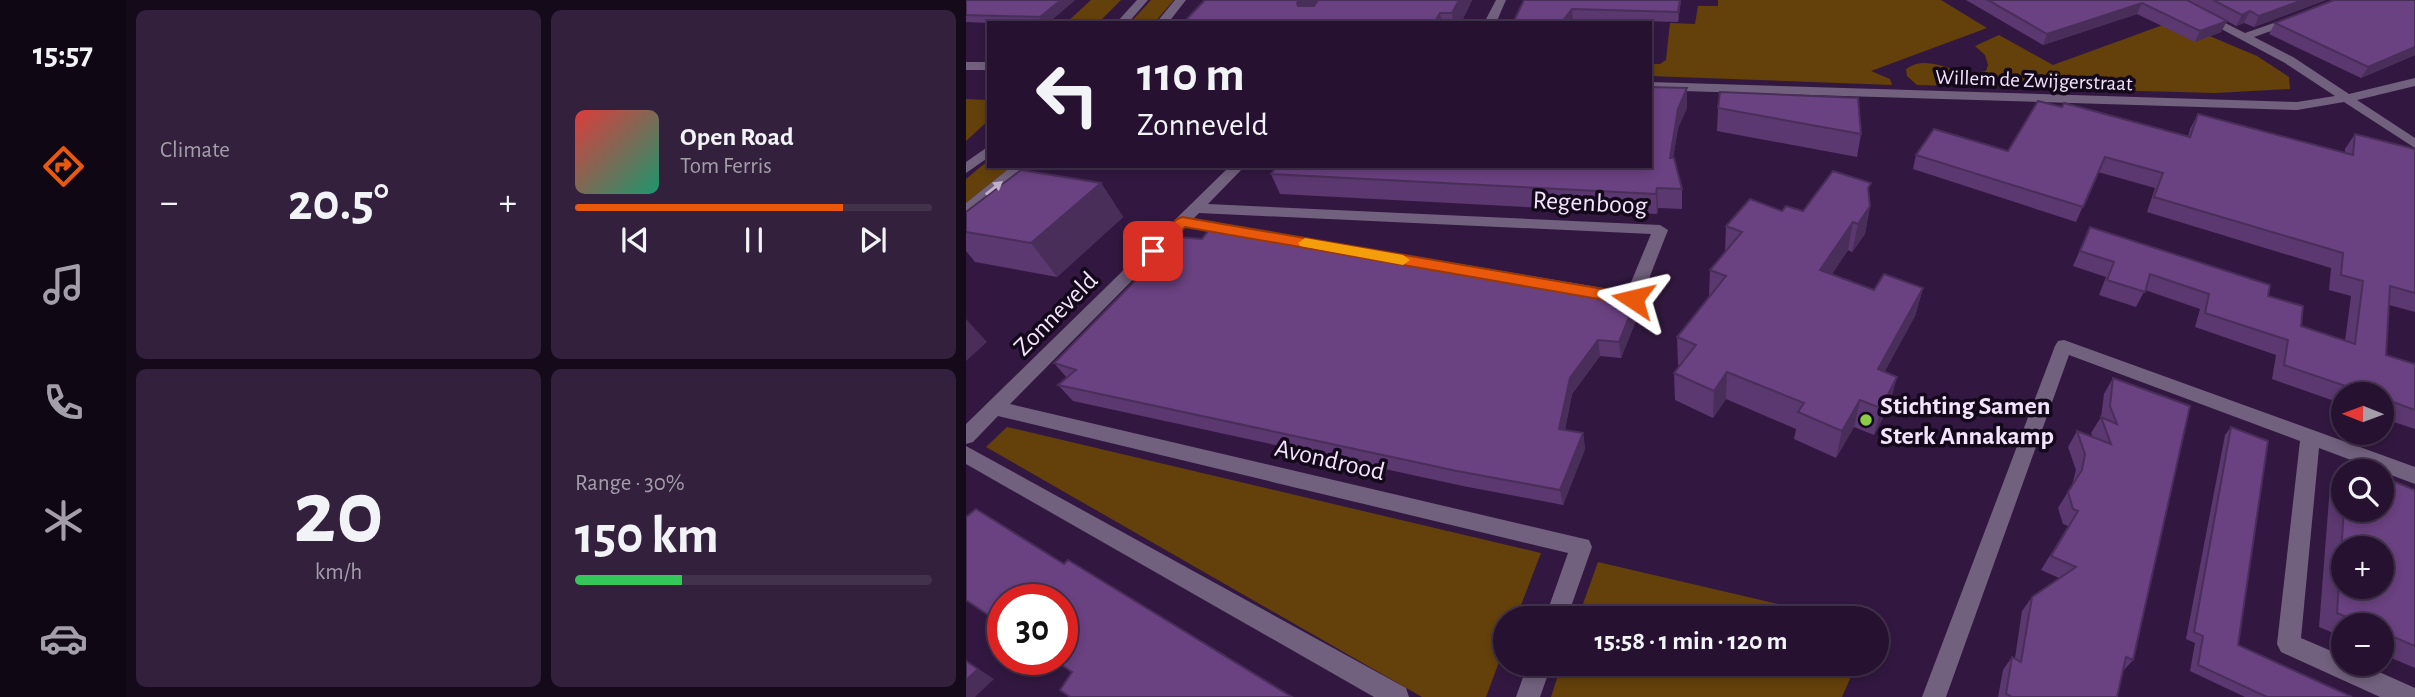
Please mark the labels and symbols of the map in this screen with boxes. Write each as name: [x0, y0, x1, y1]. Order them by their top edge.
street label: Willem de Zwijgerstraat: [1935, 67, 2133, 94]
one-way arrow: [985, 181, 1002, 196]
street label: Regenboog: [1532, 187, 1648, 219]
pin: [1123, 221, 1183, 281]
position arrow: [1596, 262, 1670, 336]
street label: Zonneveld: [1009, 267, 1103, 361]
north arrow: [2331, 382, 2394, 444]
place label: Stichting Samen Sterk Annakamp: [1880, 393, 2054, 449]
marker: Stichting Samen Sterk Annakamp: [1858, 412, 1874, 428]
street label: Avondrood: [1272, 435, 1387, 485]
speed limit sign: 30: [987, 584, 1078, 675]

